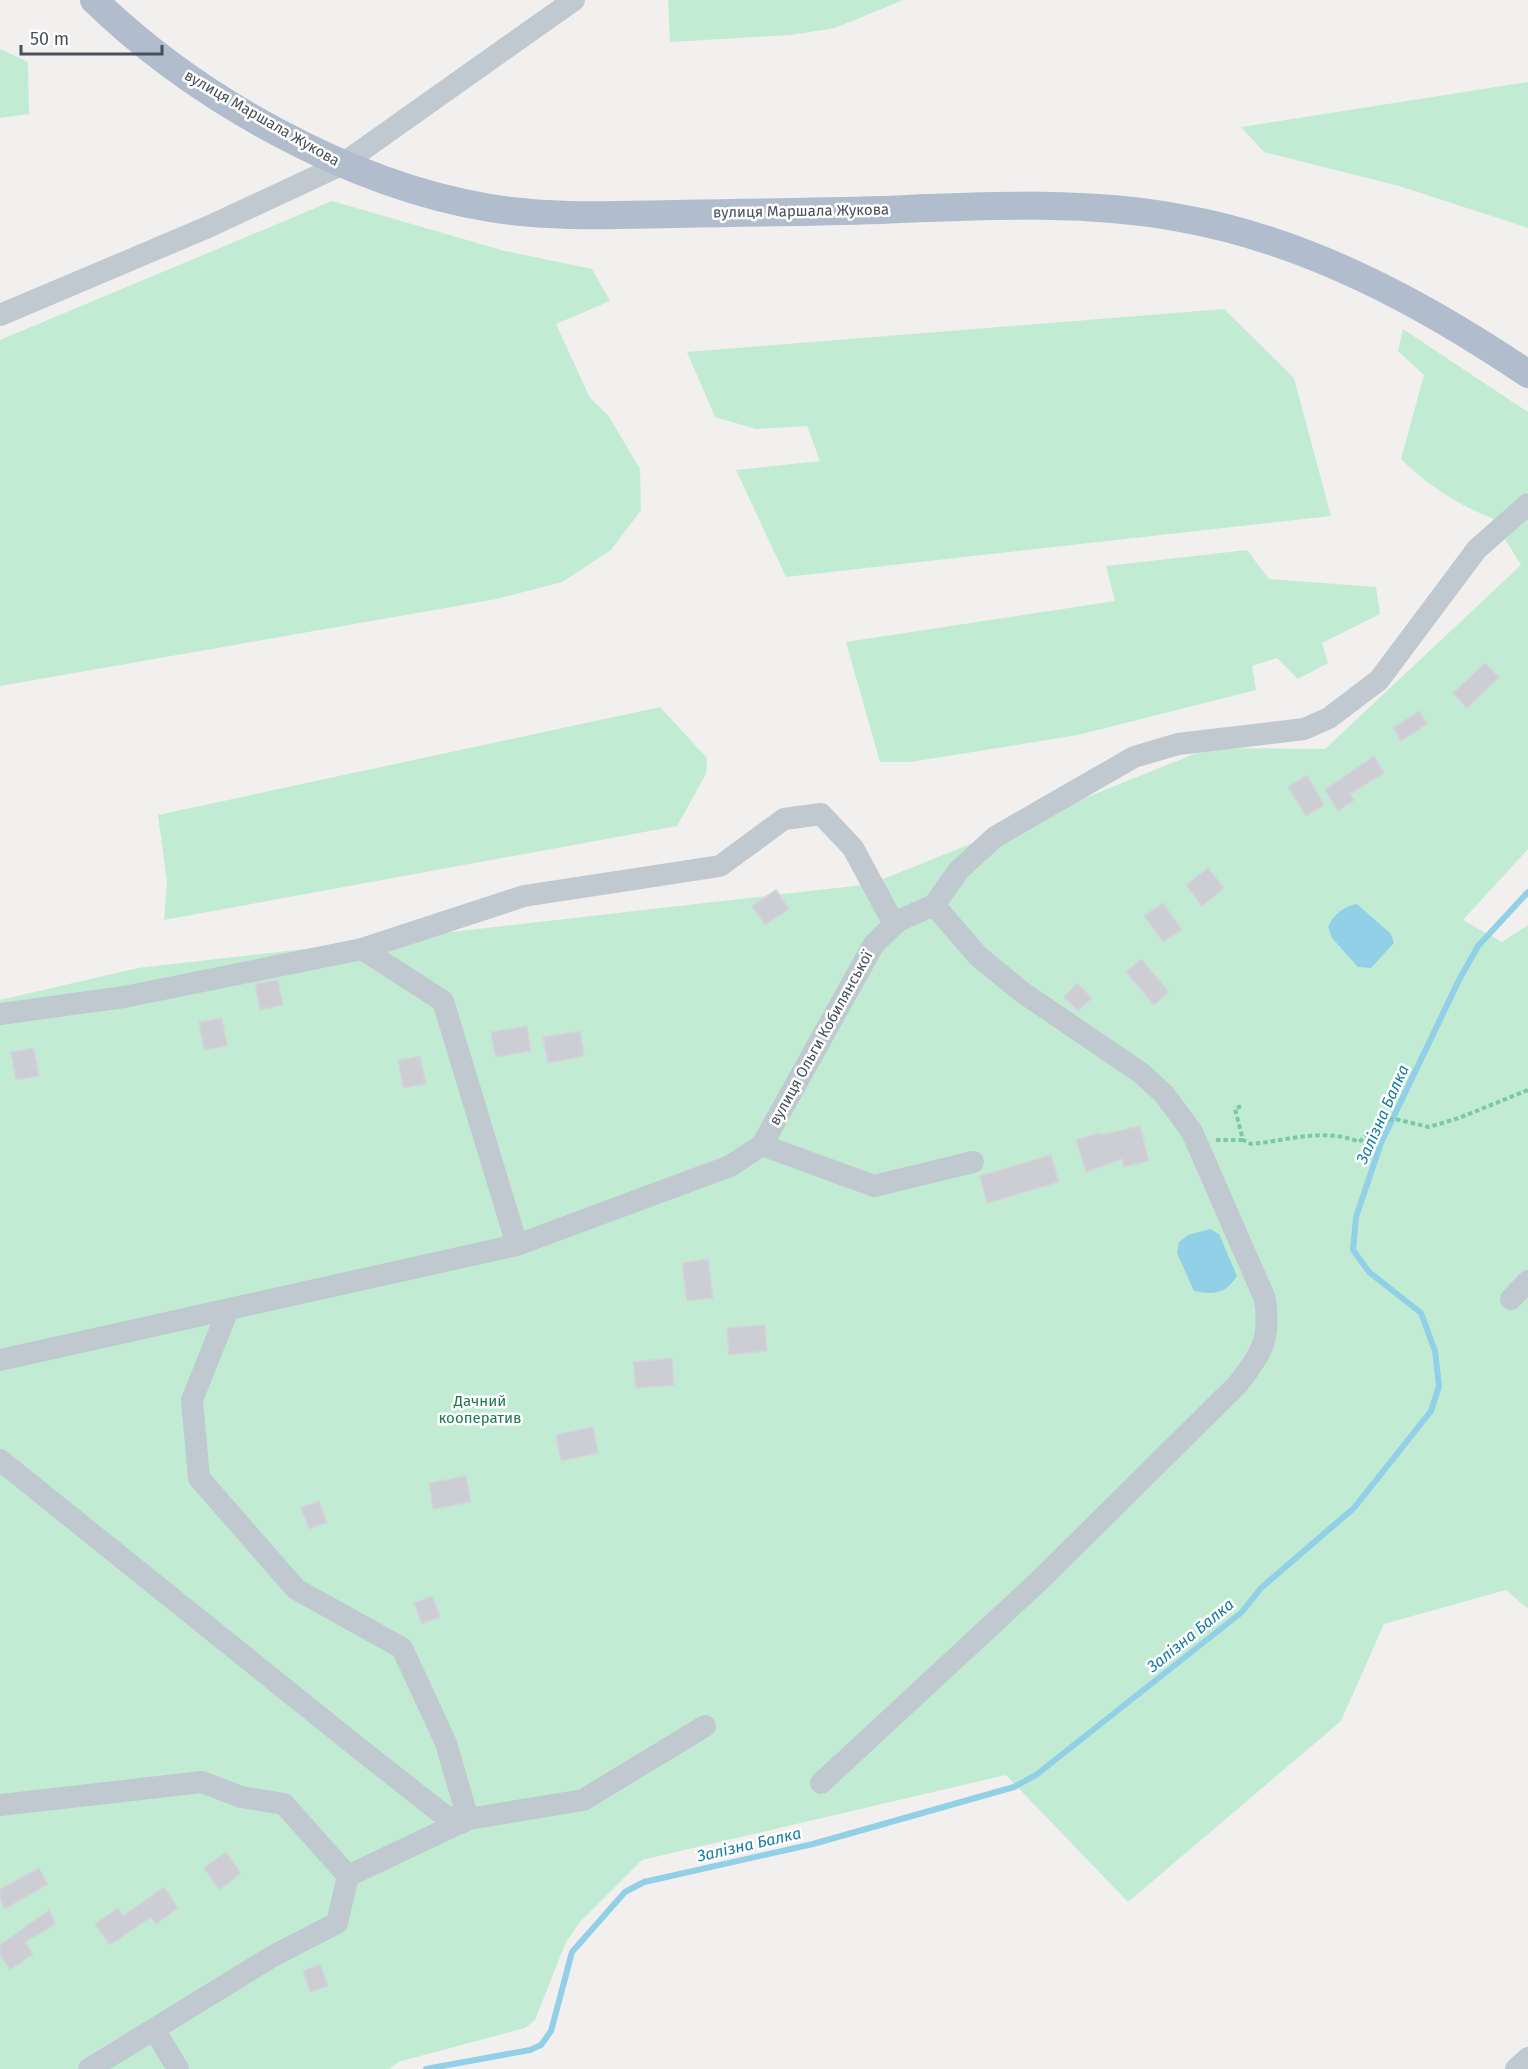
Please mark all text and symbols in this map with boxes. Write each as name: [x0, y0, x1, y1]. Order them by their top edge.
scale bar: [21, 18, 162, 56]
text: 50 m: [30, 28, 69, 50]
street label: вулиця Маршала Жукова: [181, 66, 343, 170]
street label: вулиця Маршала Жукова: [713, 200, 889, 222]
street label: вулиця Ольги Кобилянської: [765, 947, 877, 1128]
water label: Залізна Балка: [1352, 1062, 1413, 1168]
park label: Дачний кооператив: [438, 1392, 522, 1427]
water label: Залізна Балка: [1142, 1595, 1238, 1677]
water label: Залізна Балка: [694, 1823, 803, 1866]

